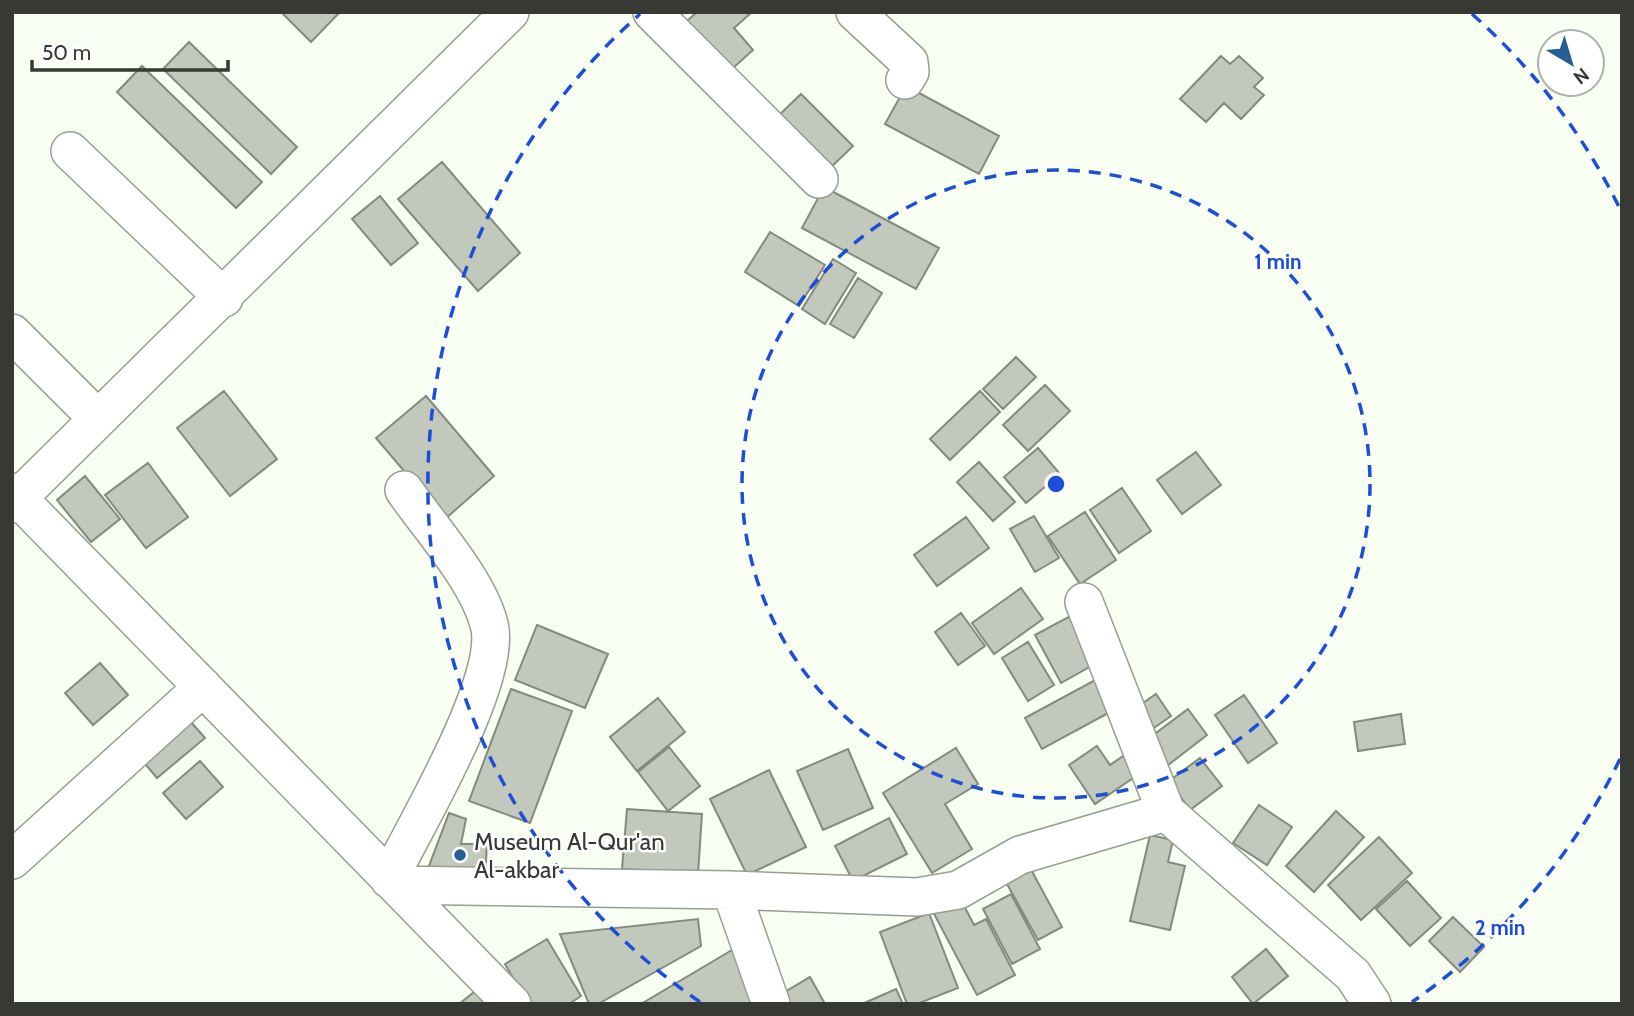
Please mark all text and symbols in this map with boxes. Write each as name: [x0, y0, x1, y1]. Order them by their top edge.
scale bar: [32, 28, 228, 72]
north arrow: [1536, 28, 1606, 98]
text: 50 m: [42, 40, 91, 65]
text: N: [1569, 63, 1594, 89]
text: 1 min: [1254, 249, 1302, 274]
centre of rings: [1044, 472, 1068, 496]
place label: Museum Al-Qur'an Al-akbar: [474, 827, 665, 884]
marker: Museum Al-Qur'an Al-akbar: [452, 847, 468, 863]
text: 2 min: [1475, 915, 1525, 940]

